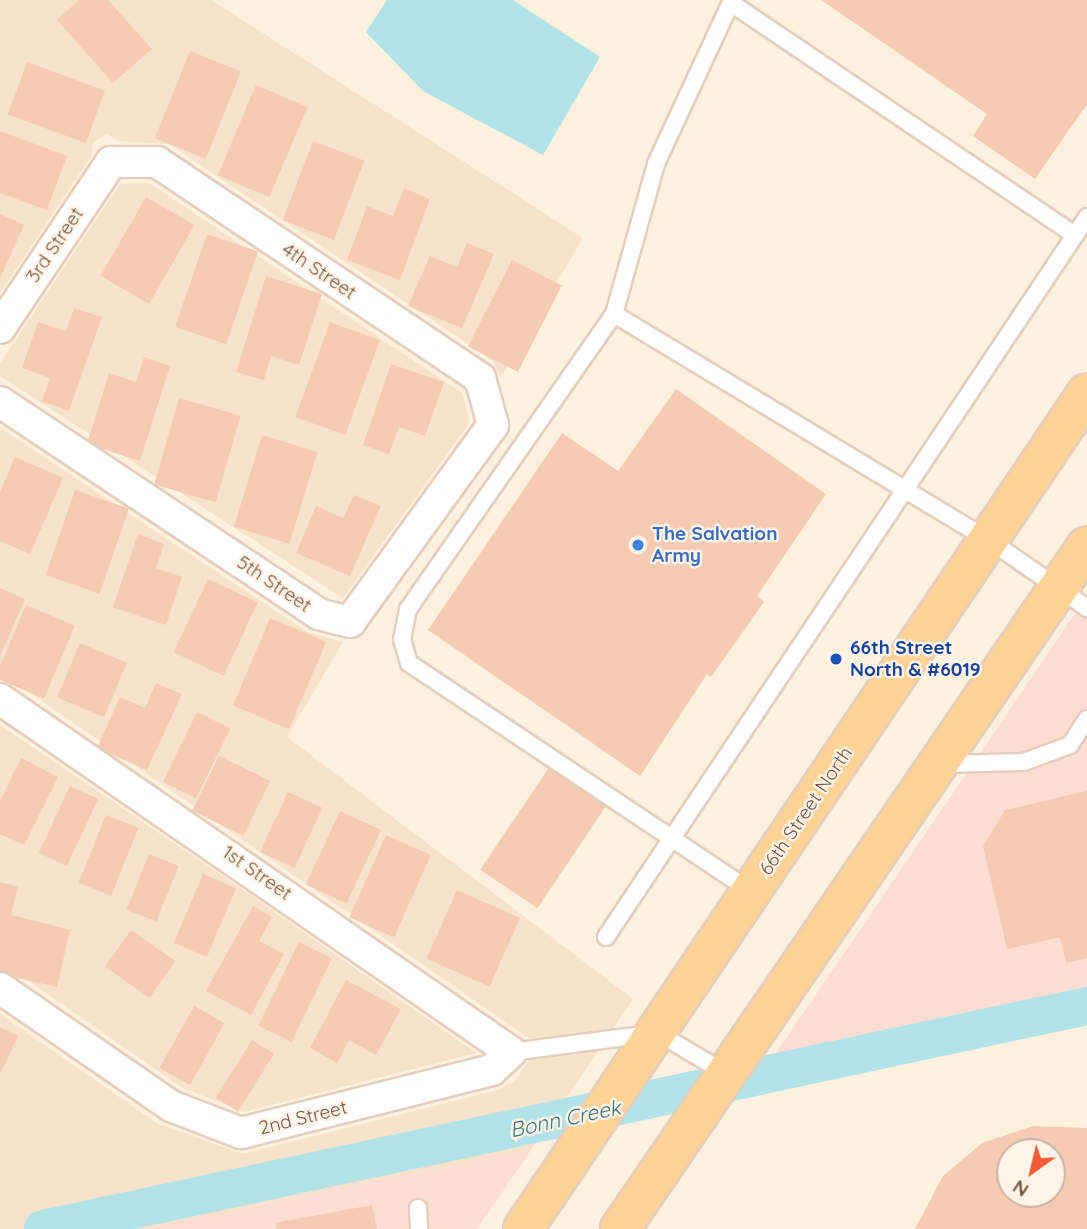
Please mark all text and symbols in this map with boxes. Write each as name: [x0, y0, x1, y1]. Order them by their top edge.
street label: 3rd Street: [22, 203, 88, 287]
street label: 4th Street: [278, 238, 360, 304]
place label: The Salvation Army: [652, 523, 777, 567]
marker: The Salvation Army: [630, 537, 646, 553]
street label: 5th Street: [233, 551, 315, 617]
place label: 66th Street North & #6019: [850, 637, 981, 681]
marker: 66th Street North & #6019: [828, 651, 844, 667]
street label: 66th Street North: [755, 743, 857, 879]
street label: 1st Street: [218, 841, 296, 905]
water label: Bonn Creek: [507, 1094, 623, 1142]
street label: 2nd Street: [257, 1096, 349, 1140]
north arrow: [996, 1138, 1066, 1208]
text: N: [1008, 1175, 1033, 1203]

